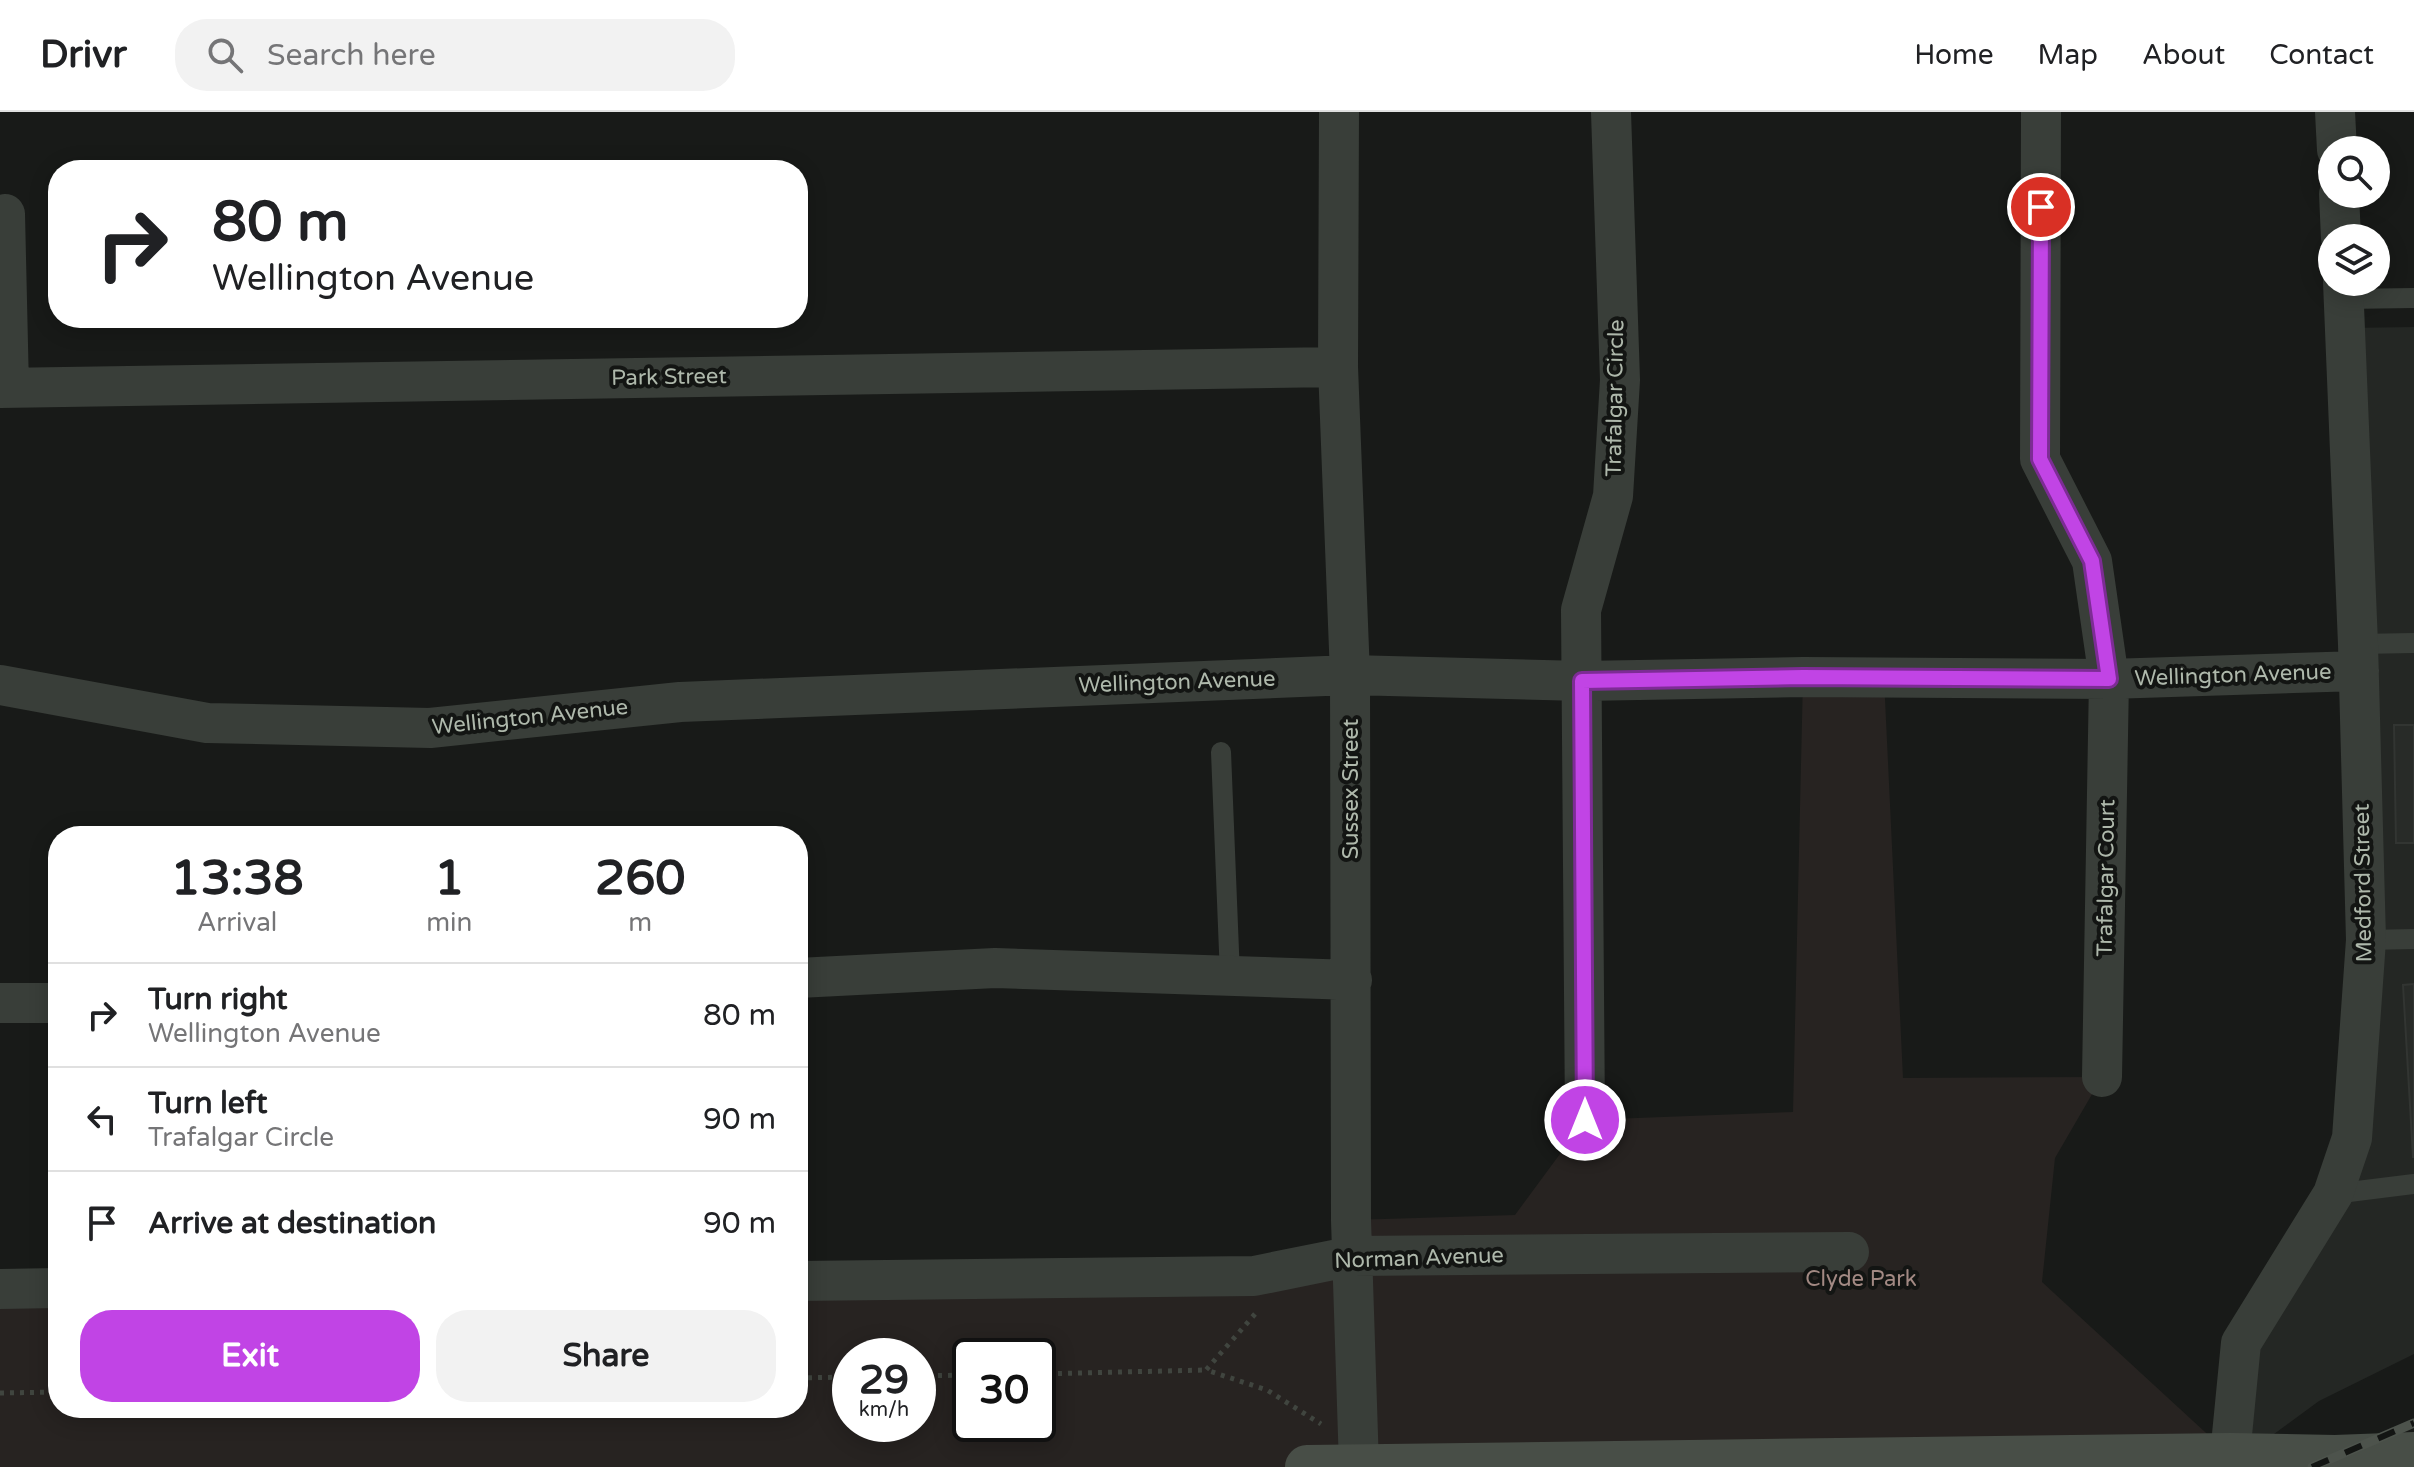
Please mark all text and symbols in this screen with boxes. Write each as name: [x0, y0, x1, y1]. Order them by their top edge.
search box: [175, 19, 735, 91]
text: Drivr: [40, 32, 127, 78]
icon: search: [203, 33, 247, 77]
text: Search here: [267, 37, 436, 74]
text: Home: [1914, 38, 1994, 72]
text: Map: [2038, 38, 2098, 72]
text: About: [2142, 38, 2225, 72]
text: Contact: [2269, 38, 2374, 72]
map controls: [2318, 136, 2390, 296]
button: search: [2318, 136, 2390, 208]
pin: [2007, 173, 2075, 241]
icon: arrive: [2019, 185, 2063, 229]
text: 80 m: [212, 189, 348, 256]
icon: right: [80, 192, 184, 296]
button: layers: [2318, 224, 2390, 296]
text: Wellington Avenue: [212, 257, 534, 300]
street label: Trafalgar Circle: [1601, 319, 1629, 477]
street label: Park Street: [611, 363, 727, 391]
street label: Wellington Avenue: [2134, 659, 2332, 691]
street label: Wellington Avenue: [1078, 666, 1276, 698]
street label: Wellington Avenue: [431, 694, 629, 740]
street label: Sussex Street: [1338, 719, 1364, 859]
street label: Trafalgar Court: [2092, 799, 2120, 957]
street label: Medford Street: [2349, 803, 2377, 963]
text: 13:38: [171, 850, 304, 908]
text: 1: [434, 850, 464, 908]
text: 260: [595, 850, 685, 908]
text: Arrival: [197, 907, 277, 938]
text: min: [426, 907, 472, 938]
text: m: [628, 907, 652, 938]
text: Turn right: [148, 981, 288, 1018]
icon: right: [80, 993, 124, 1037]
text: 80 m: [703, 997, 776, 1034]
text: Wellington Avenue: [148, 1018, 381, 1049]
position arrow: [1543, 1078, 1627, 1162]
text: Turn left: [148, 1085, 267, 1122]
icon: left: [80, 1097, 124, 1141]
text: 90 m: [703, 1101, 776, 1138]
text: Trafalgar Circle: [148, 1122, 334, 1153]
icon: arrive: [80, 1201, 124, 1245]
text: Arrive at destination: [148, 1205, 436, 1242]
text: 90 m: [703, 1205, 776, 1242]
street label: Norman Avenue: [1334, 1242, 1504, 1274]
park label: Clyde Park: [1805, 1266, 1917, 1292]
button: Exit: [80, 1310, 420, 1402]
button: Share: [436, 1310, 776, 1402]
speed limit sign: 30: [952, 1338, 1056, 1442]
text: 29: [859, 1356, 909, 1404]
text: km/h: [859, 1398, 909, 1422]

